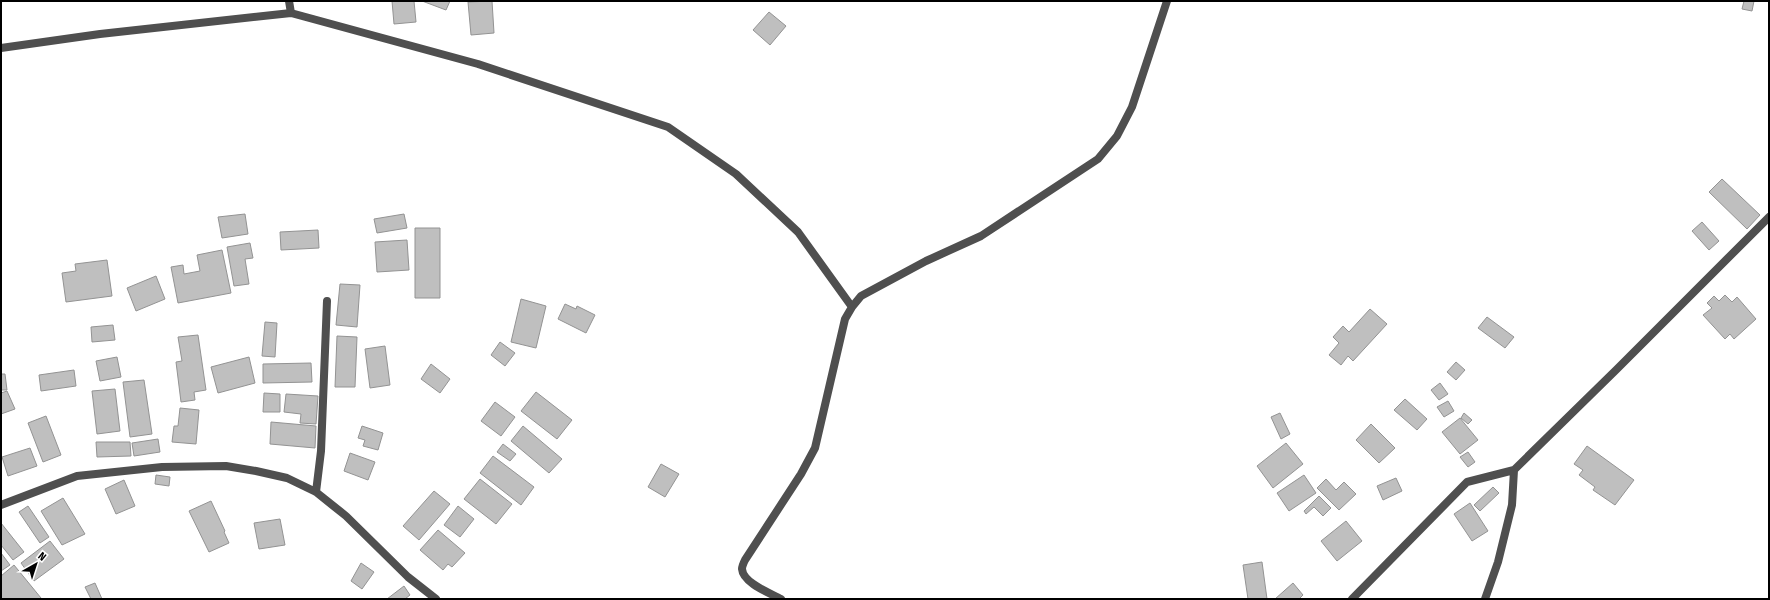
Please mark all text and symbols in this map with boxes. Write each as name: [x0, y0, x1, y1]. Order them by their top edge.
north arrow: [16, 544, 56, 584]
text: N: [35, 549, 49, 564]

